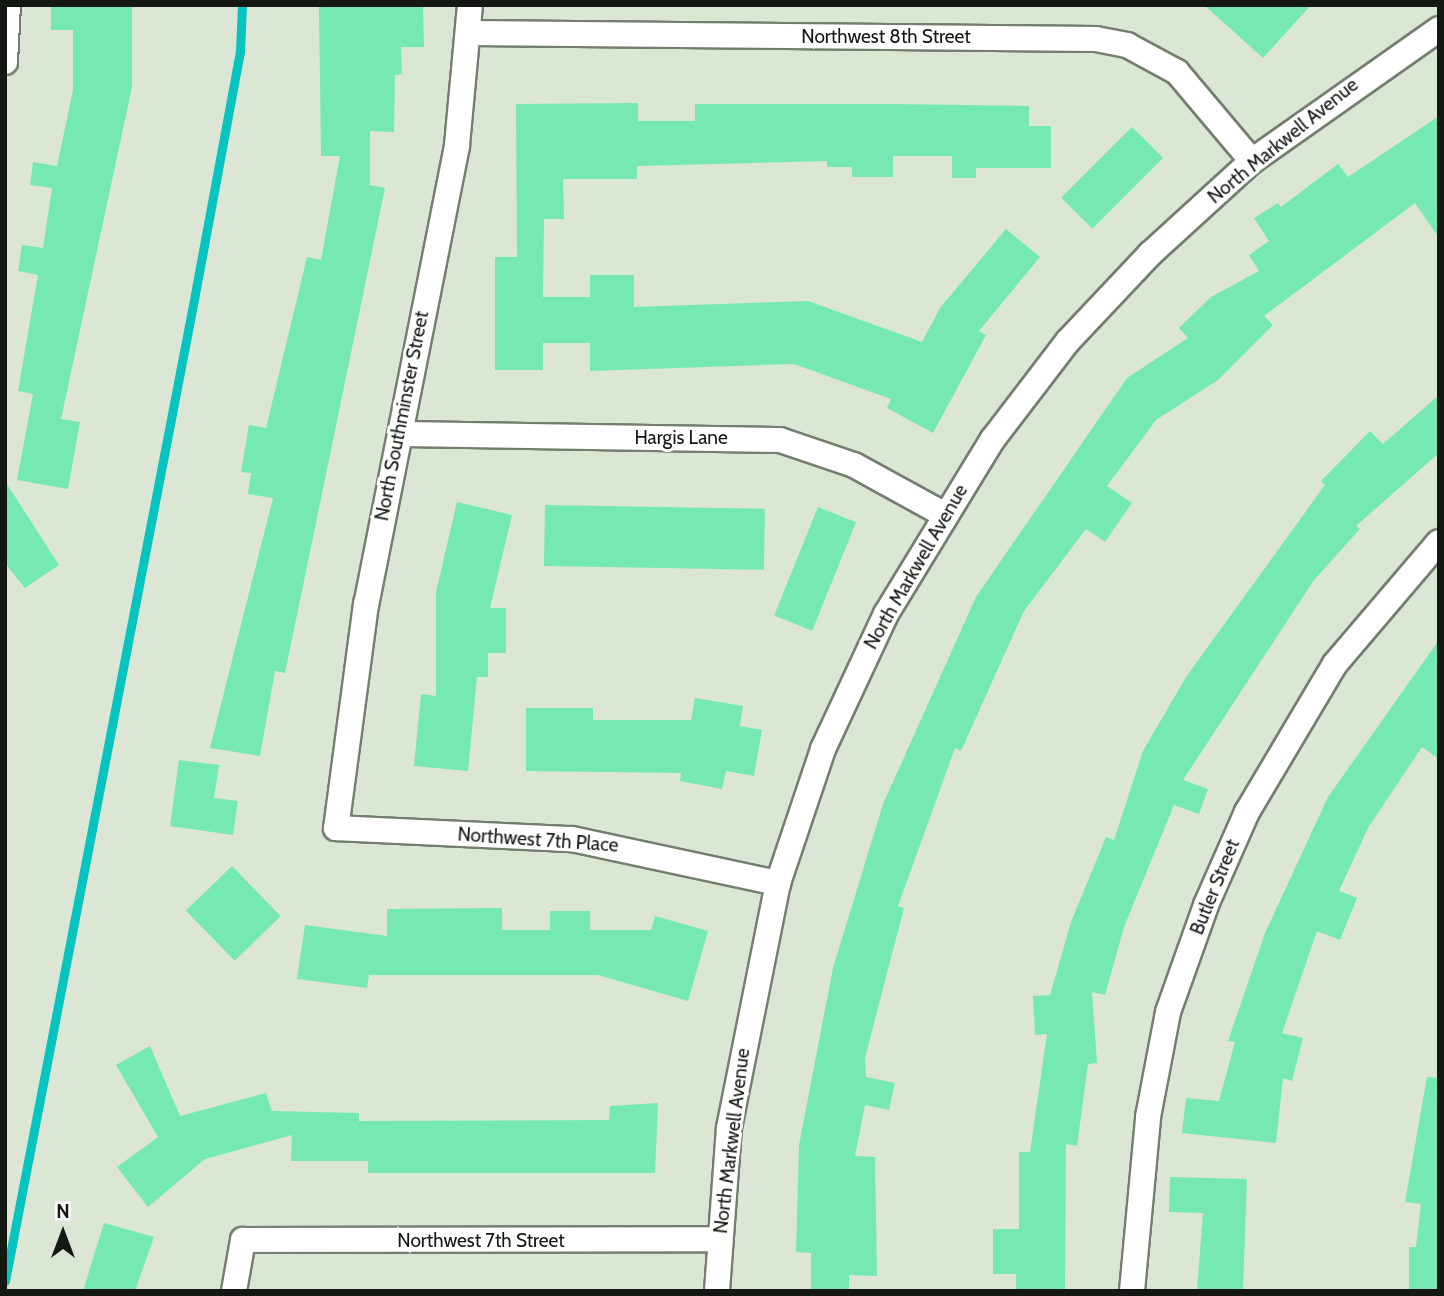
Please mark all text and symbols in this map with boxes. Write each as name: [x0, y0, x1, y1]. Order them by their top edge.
street label: Northwest 8th Street: [801, 26, 971, 48]
street label: North Markwell Avenue: [1203, 73, 1363, 209]
street label: North Southminster Street: [370, 309, 434, 523]
street label: Hargis Lane: [634, 427, 728, 449]
street label: North Markwell Avenue: [860, 481, 972, 653]
street label: Northwest 7th Place: [457, 823, 619, 857]
street label: Butler Street: [1186, 836, 1244, 938]
street label: North Markwell Avenue: [709, 1047, 755, 1235]
north arrow: [28, 1198, 98, 1268]
text: N: [56, 1200, 70, 1223]
street label: Northwest 7th Street: [397, 1230, 565, 1252]

